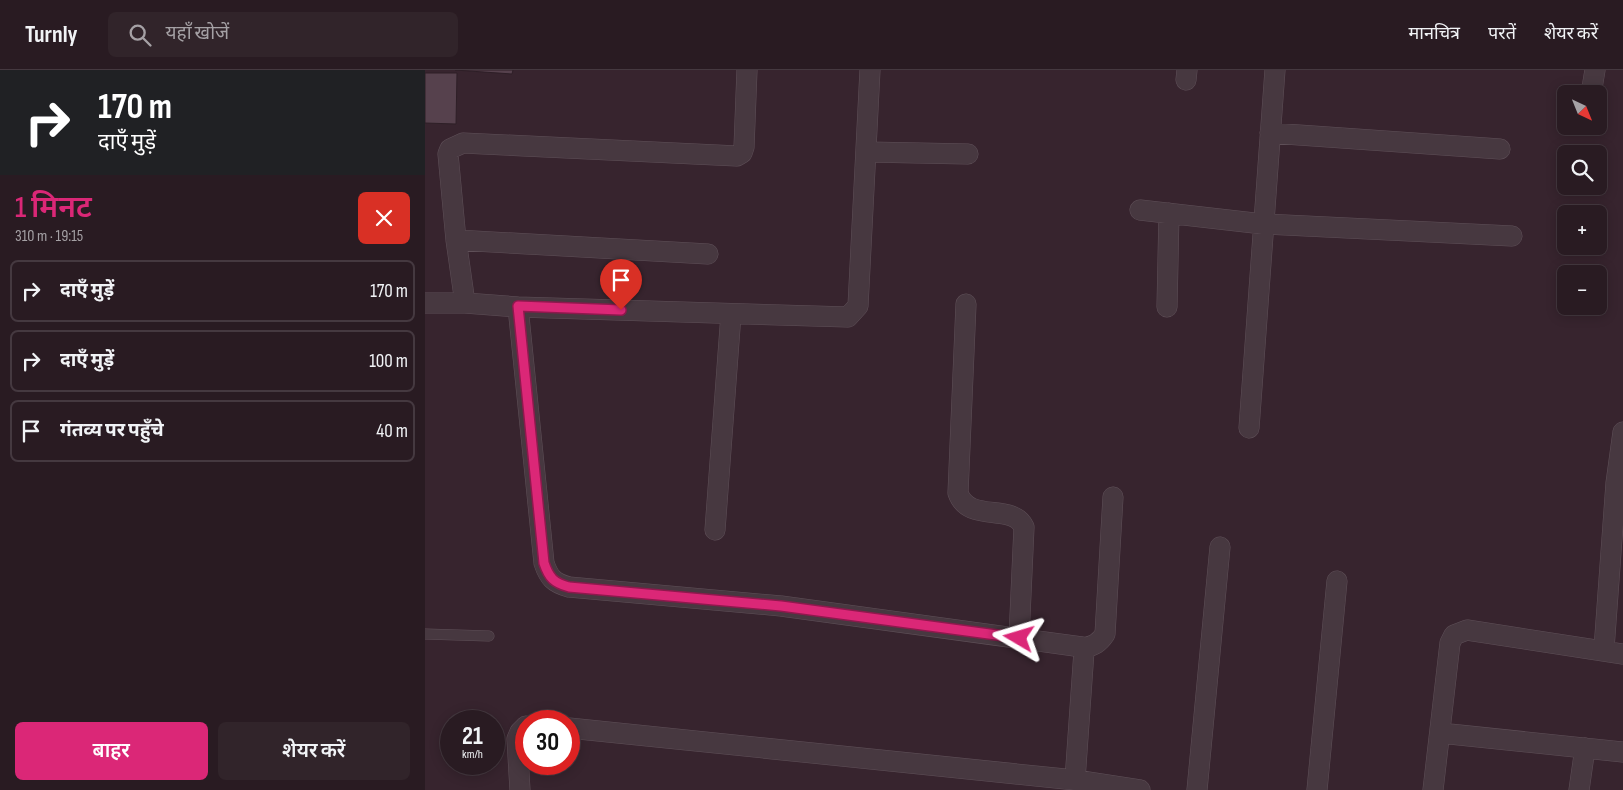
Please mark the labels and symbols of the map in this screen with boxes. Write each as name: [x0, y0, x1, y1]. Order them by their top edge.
north arrow: [1557, 85, 1607, 135]
pin: [600, 259, 642, 310]
position arrow: [992, 611, 1044, 663]
speed limit sign: 30: [515, 710, 580, 775]

